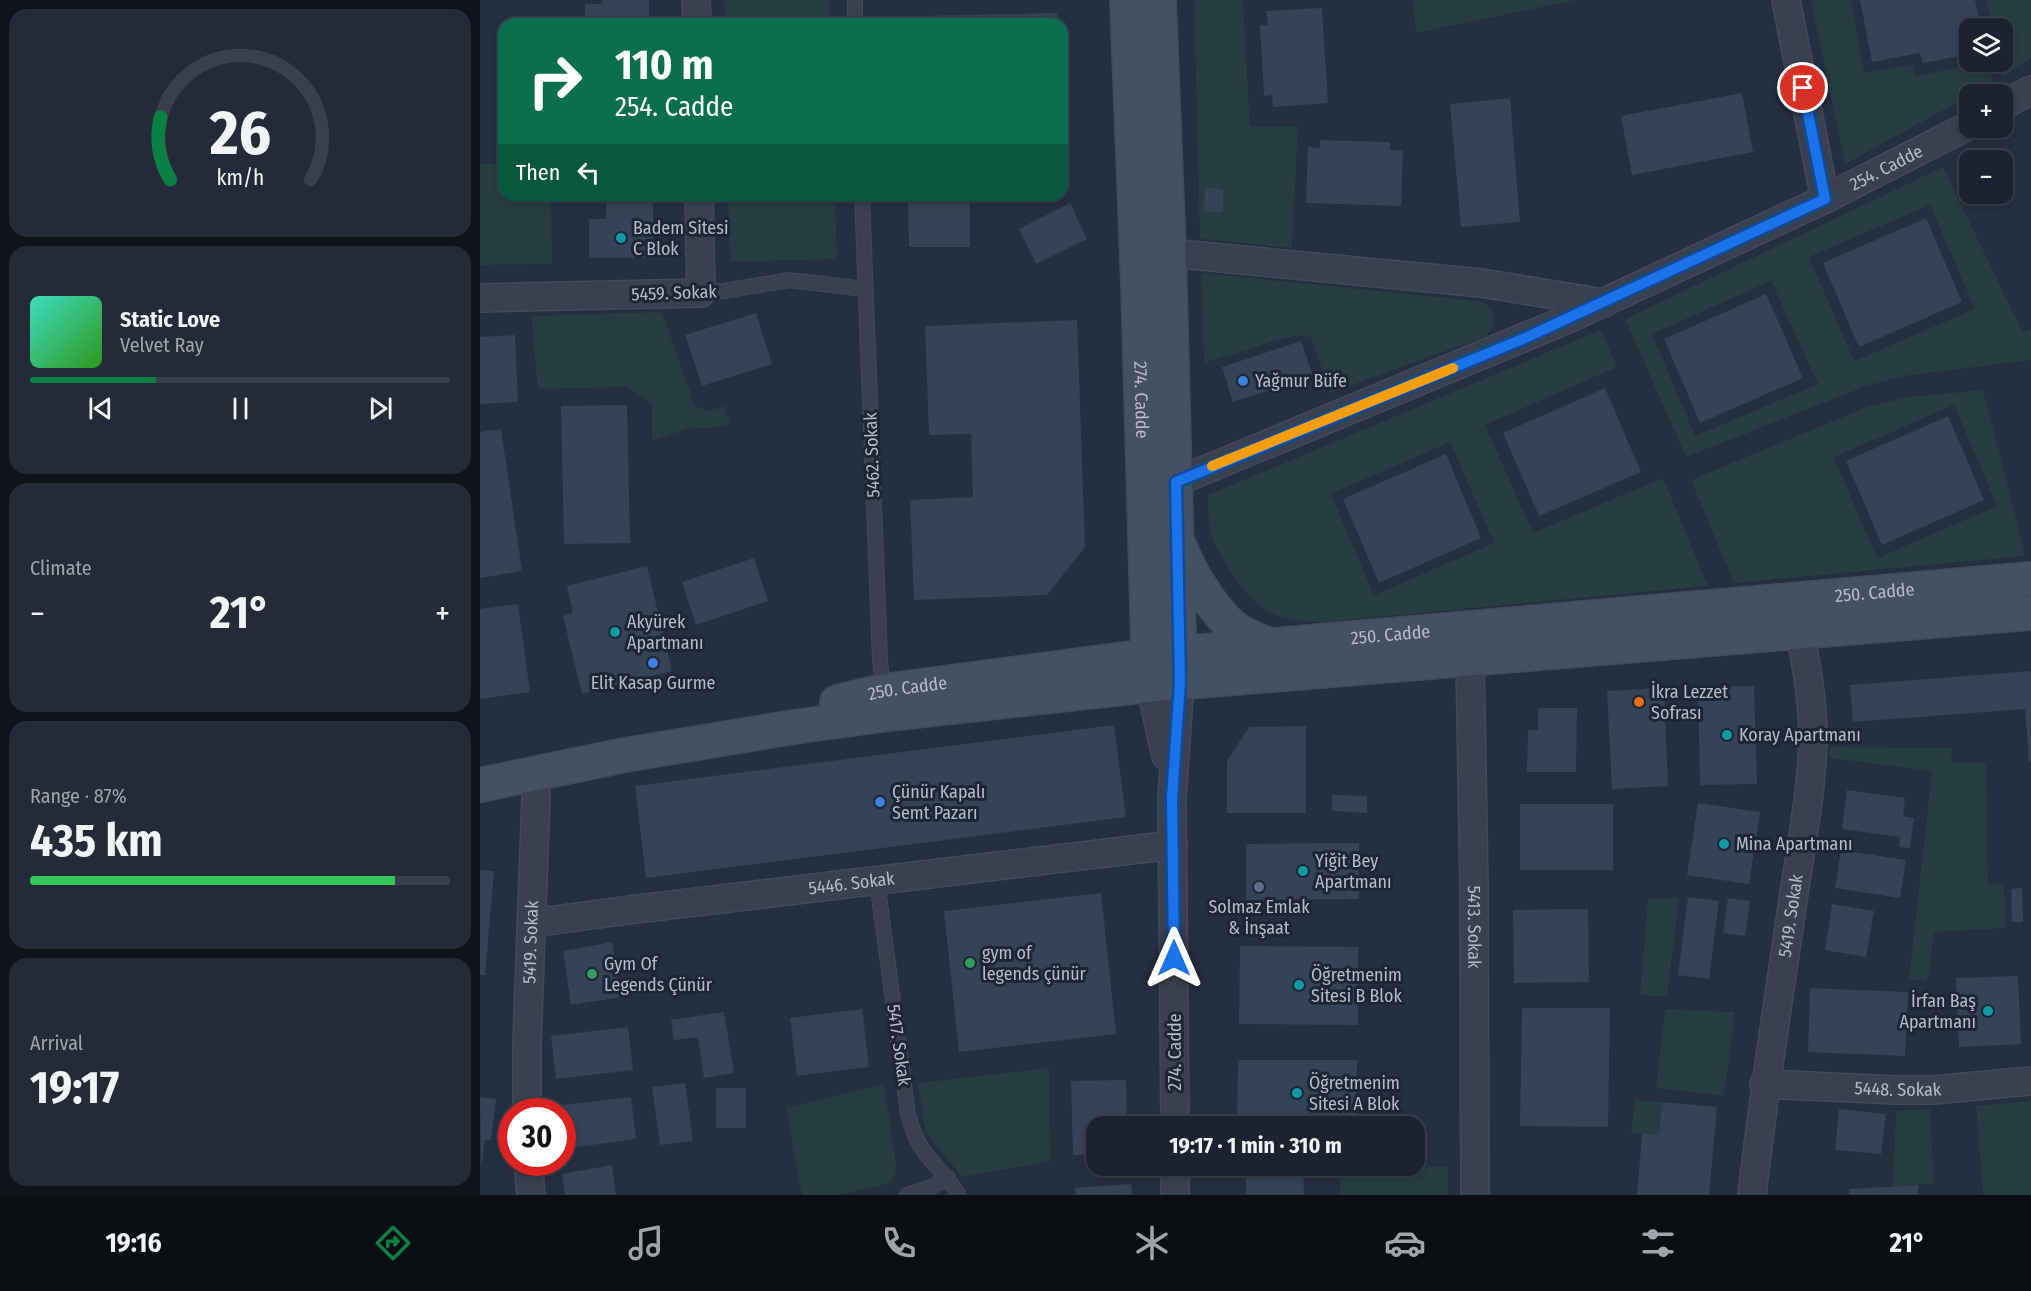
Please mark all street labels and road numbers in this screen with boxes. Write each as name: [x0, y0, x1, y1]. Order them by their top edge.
street label: 254. Cadde: [1846, 140, 1927, 195]
street label: 5459. Sokak: [631, 280, 718, 305]
street label: 274. Cadde: [1129, 361, 1153, 439]
street label: 5462. Sokak: [859, 411, 884, 498]
street label: 250. Cadde: [1834, 578, 1915, 607]
street label: 250. Cadde: [1350, 620, 1431, 649]
street label: 250. Cadde: [866, 672, 949, 705]
street label: 5446. Sokak: [807, 867, 896, 899]
street label: 5419. Sokak: [1774, 872, 1808, 959]
street label: 5413. Sokak: [1463, 885, 1485, 969]
street label: 5419. Sokak: [518, 899, 543, 984]
street label: 5417. Sokak: [882, 1003, 916, 1088]
street label: 274. Cadde: [1164, 1013, 1186, 1091]
street label: 5448. Sokak: [1854, 1077, 1943, 1101]

